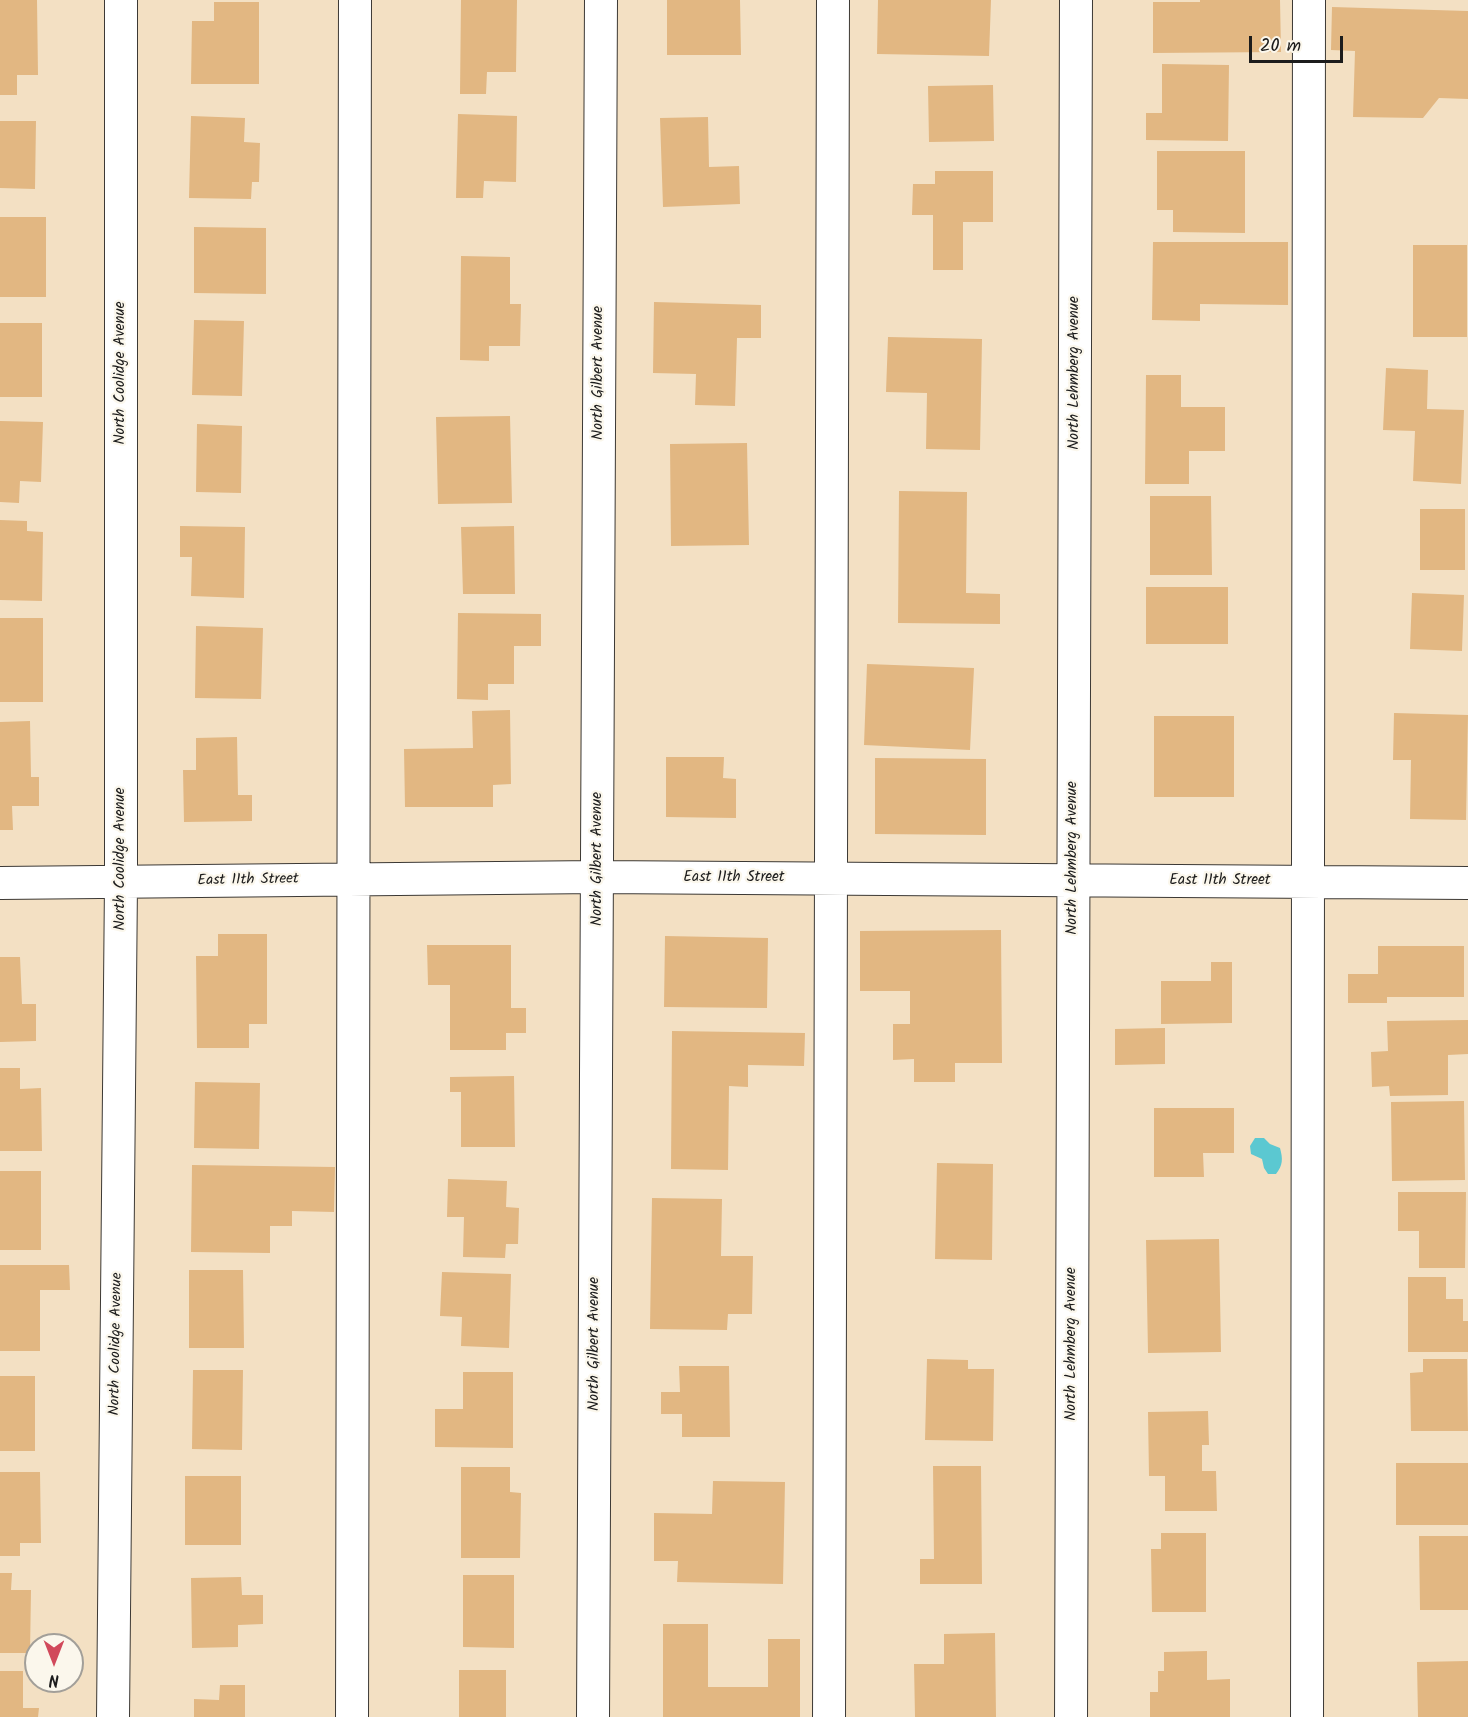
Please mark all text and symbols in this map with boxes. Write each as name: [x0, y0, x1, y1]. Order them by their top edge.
scale bar: [1252, 24, 1346, 62]
text: 20 m: [1260, 32, 1301, 61]
street label: North Lehmberg Avenue: [1066, 296, 1084, 450]
street label: North Coolidge Avenue: [112, 301, 130, 445]
street label: North Gilbert Avenue: [590, 306, 608, 440]
street label: North Lehmberg Avenue: [1064, 781, 1082, 935]
street label: North Coolidge Avenue: [112, 787, 130, 931]
street label: North Gilbert Avenue: [589, 792, 607, 926]
street label: East 11th Street: [683, 869, 785, 887]
street label: East 11th Street: [197, 871, 299, 891]
street label: East 11th Street: [1169, 872, 1271, 890]
street label: North Lehmberg Avenue: [1063, 1267, 1081, 1421]
street label: North Coolidge Avenue: [107, 1272, 127, 1416]
street label: North Gilbert Avenue: [586, 1277, 604, 1411]
north arrow: [24, 1633, 84, 1693]
text: N: [49, 1667, 59, 1692]

